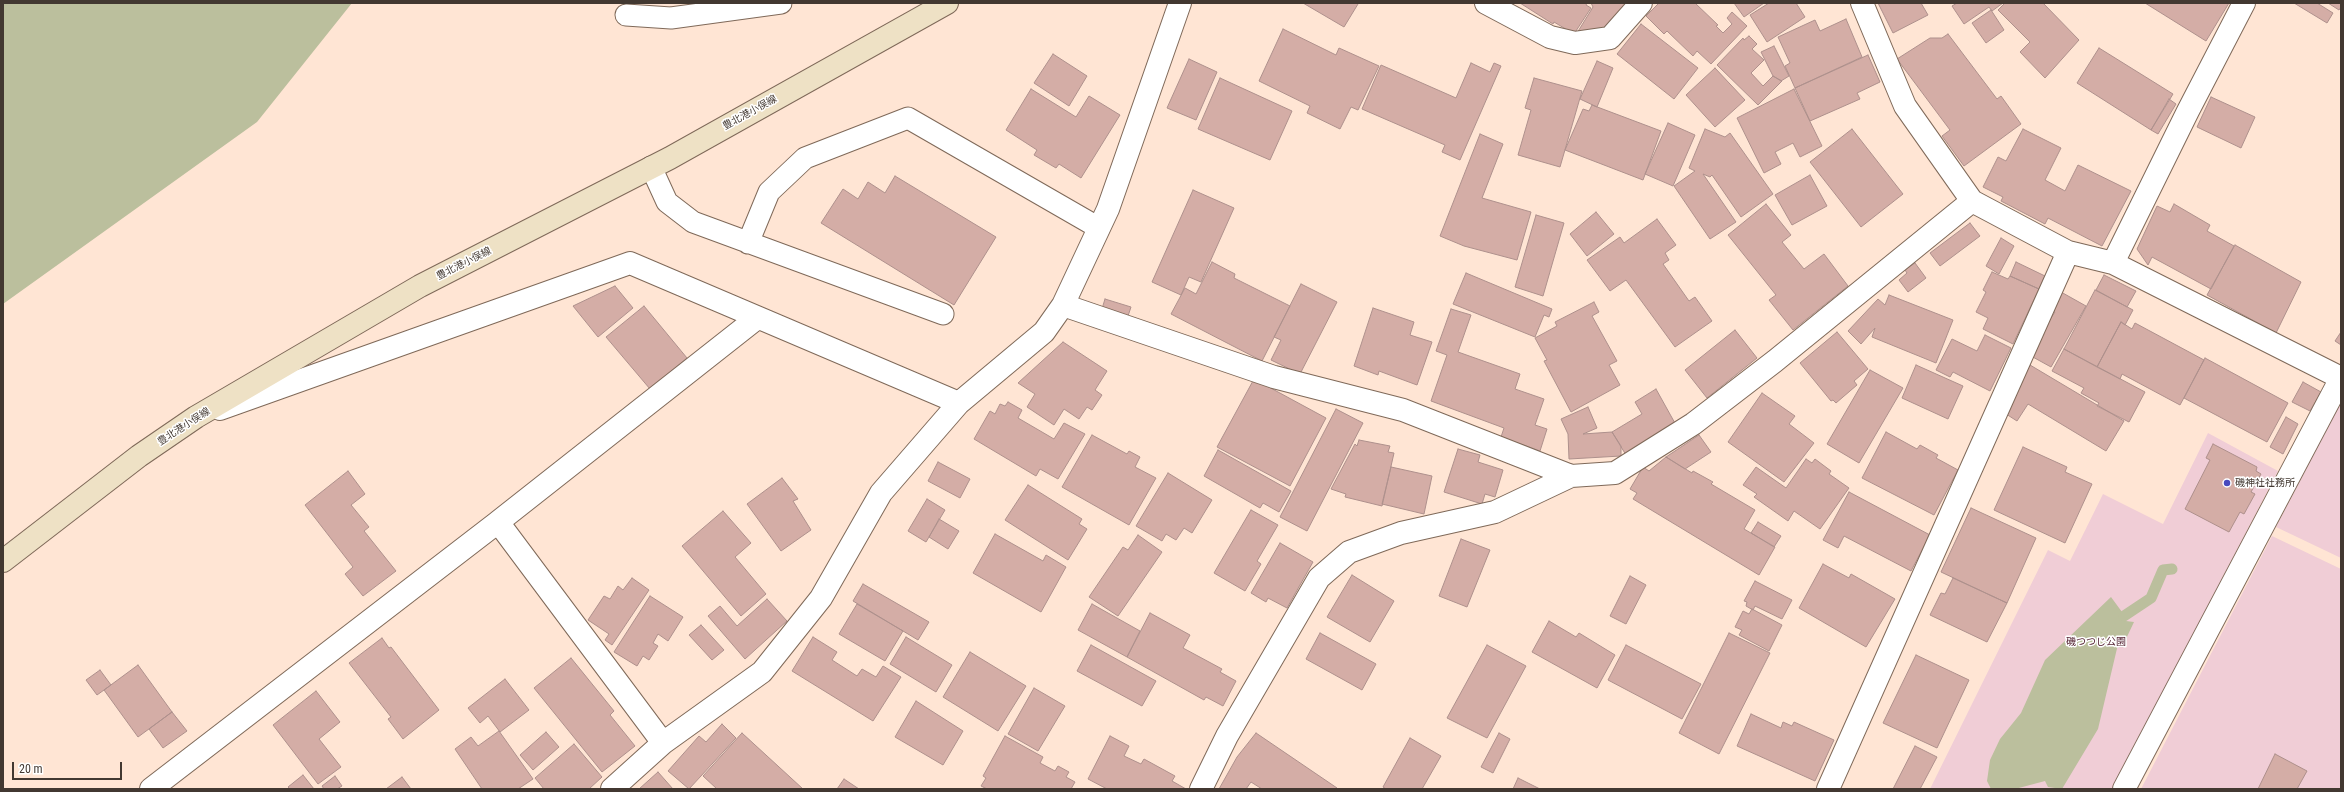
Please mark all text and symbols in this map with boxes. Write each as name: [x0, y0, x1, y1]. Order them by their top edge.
street label: 豊北港小俣線: [721, 93, 779, 133]
street label: 豊北港小俣線: [435, 245, 493, 283]
street label: 豊北港小俣線: [156, 406, 212, 448]
place label: 磯神社社務所: [2235, 477, 2295, 489]
marker: 磯神社社務所: [2222, 478, 2232, 488]
park label: 磯つつじ公園: [2066, 636, 2126, 648]
scale bar: [14, 754, 124, 780]
text: 20 m: [19, 762, 43, 776]

